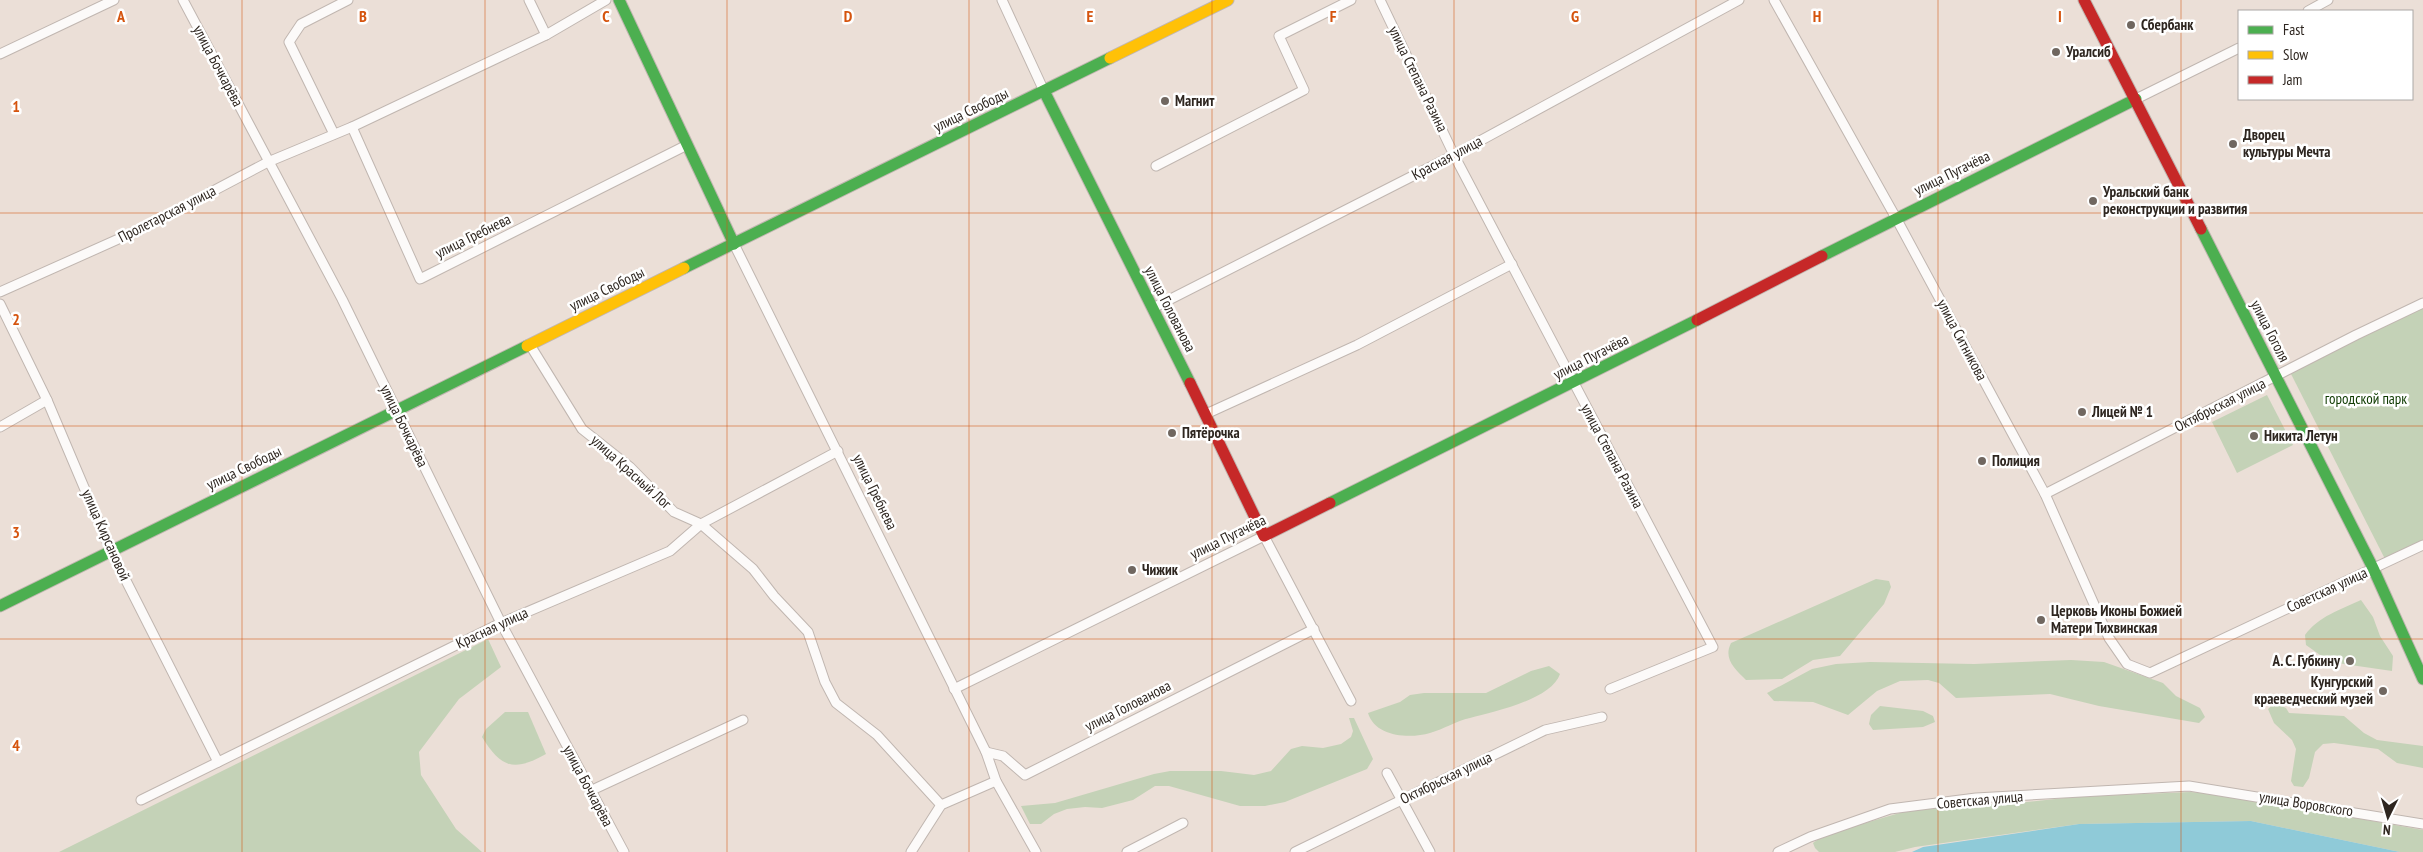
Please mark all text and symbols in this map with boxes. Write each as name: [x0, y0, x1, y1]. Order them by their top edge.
text: A: [116, 6, 126, 26]
text: B: [359, 6, 367, 26]
text: C: [602, 6, 610, 26]
text: D: [844, 6, 853, 26]
text: E: [1087, 6, 1094, 26]
text: F: [1330, 6, 1337, 26]
text: G: [1571, 6, 1579, 26]
text: H: [1813, 6, 1821, 26]
text: I: [2058, 6, 2062, 26]
legend: [2238, 10, 2413, 100]
place label: Сбербанк: [2141, 15, 2194, 34]
marker: Сбербанк: [2125, 19, 2137, 31]
text: Fast: [2283, 20, 2304, 39]
street label: улица Бочкарёва: [189, 22, 248, 110]
street label: улица Степана Разина: [1385, 23, 1452, 135]
place label: Уралсиб: [2065, 42, 2111, 61]
text: Slow: [2283, 45, 2308, 64]
marker: Уралсиб: [2050, 46, 2062, 58]
text: Jam: [2282, 70, 2302, 89]
street label: улица Свободы: [930, 83, 1011, 136]
place label: Магнит: [1175, 91, 1215, 110]
marker: Магнит: [1159, 95, 1171, 107]
text: 1: [12, 96, 20, 116]
place label: Дворец культуры Мечта: [2243, 125, 2330, 161]
street label: Красная улица: [1408, 131, 1485, 184]
marker: Дворец культуры Мечта: [2227, 138, 2239, 150]
street label: улица Пугачёва: [1911, 146, 1993, 199]
street label: Пролетарская улица: [115, 181, 219, 246]
place label: Уральский банк реконструкции и развития: [2102, 182, 2247, 218]
marker: Уральский банк реконструкции и развития: [2087, 195, 2099, 207]
street label: улица Гребнева: [432, 209, 514, 262]
street label: улица Свободы: [566, 262, 647, 315]
street label: улица Голованова: [1141, 263, 1200, 355]
street label: улица Ситникова: [1933, 296, 1992, 384]
street label: улица Гоголя: [2247, 297, 2294, 365]
text: 2: [12, 309, 20, 329]
street label: улица Пугачёва: [1550, 329, 1632, 384]
street label: Октябрьская улица: [2171, 373, 2269, 436]
street label: улица Бочкарёва: [376, 381, 433, 470]
park label: городской парк: [2325, 389, 2407, 408]
street label: улица Степана Разина: [1577, 400, 1648, 511]
place label: Лицей № 1: [2091, 402, 2153, 421]
marker: Лицей № 1: [2076, 406, 2088, 418]
place label: Пятёрочка: [1182, 423, 1240, 442]
place label: Никита Летун: [2264, 426, 2338, 445]
marker: Пятёрочка: [1166, 427, 1178, 439]
street label: улица Красный Лог: [587, 430, 676, 513]
marker: Никита Летун: [2248, 430, 2260, 442]
street label: улица Свободы: [203, 441, 284, 494]
street label: улица Гребнева: [849, 451, 902, 533]
place label: Полиция: [1992, 451, 2040, 470]
marker: Полиция: [1976, 455, 1988, 467]
street label: улица Кирсановой: [78, 486, 135, 583]
street label: улица Пугачёва: [1187, 510, 1269, 563]
text: 3: [12, 522, 20, 542]
place label: Чижик: [1142, 560, 1179, 579]
street label: Советская улица: [2284, 563, 2370, 616]
marker: Чижик: [1126, 564, 1138, 576]
place label: Церковь Иконы Божией Матери Тихвинская: [2051, 601, 2182, 637]
street label: Красная улица: [453, 603, 531, 653]
marker: Церковь Иконы Божией Матери Тихвинская: [2035, 614, 2047, 626]
place label: А. С. Губкину: [2272, 651, 2341, 670]
marker: А. С. Губкину: [2344, 655, 2356, 667]
place label: Кунгурский краеведческий музей: [2254, 672, 2373, 708]
street label: улица Голованова: [1082, 676, 1174, 735]
marker: Кунгурский краеведческий музей: [2377, 685, 2389, 697]
text: 4: [12, 735, 20, 755]
street label: улица Бочкарёва: [559, 742, 618, 830]
street label: Октябрьская улица: [1397, 747, 1495, 808]
street label: Советская улица: [1936, 786, 2024, 813]
street label: улица Воровского: [2258, 787, 2354, 820]
north arrow: [2363, 792, 2413, 842]
text: N: [2382, 821, 2391, 839]

